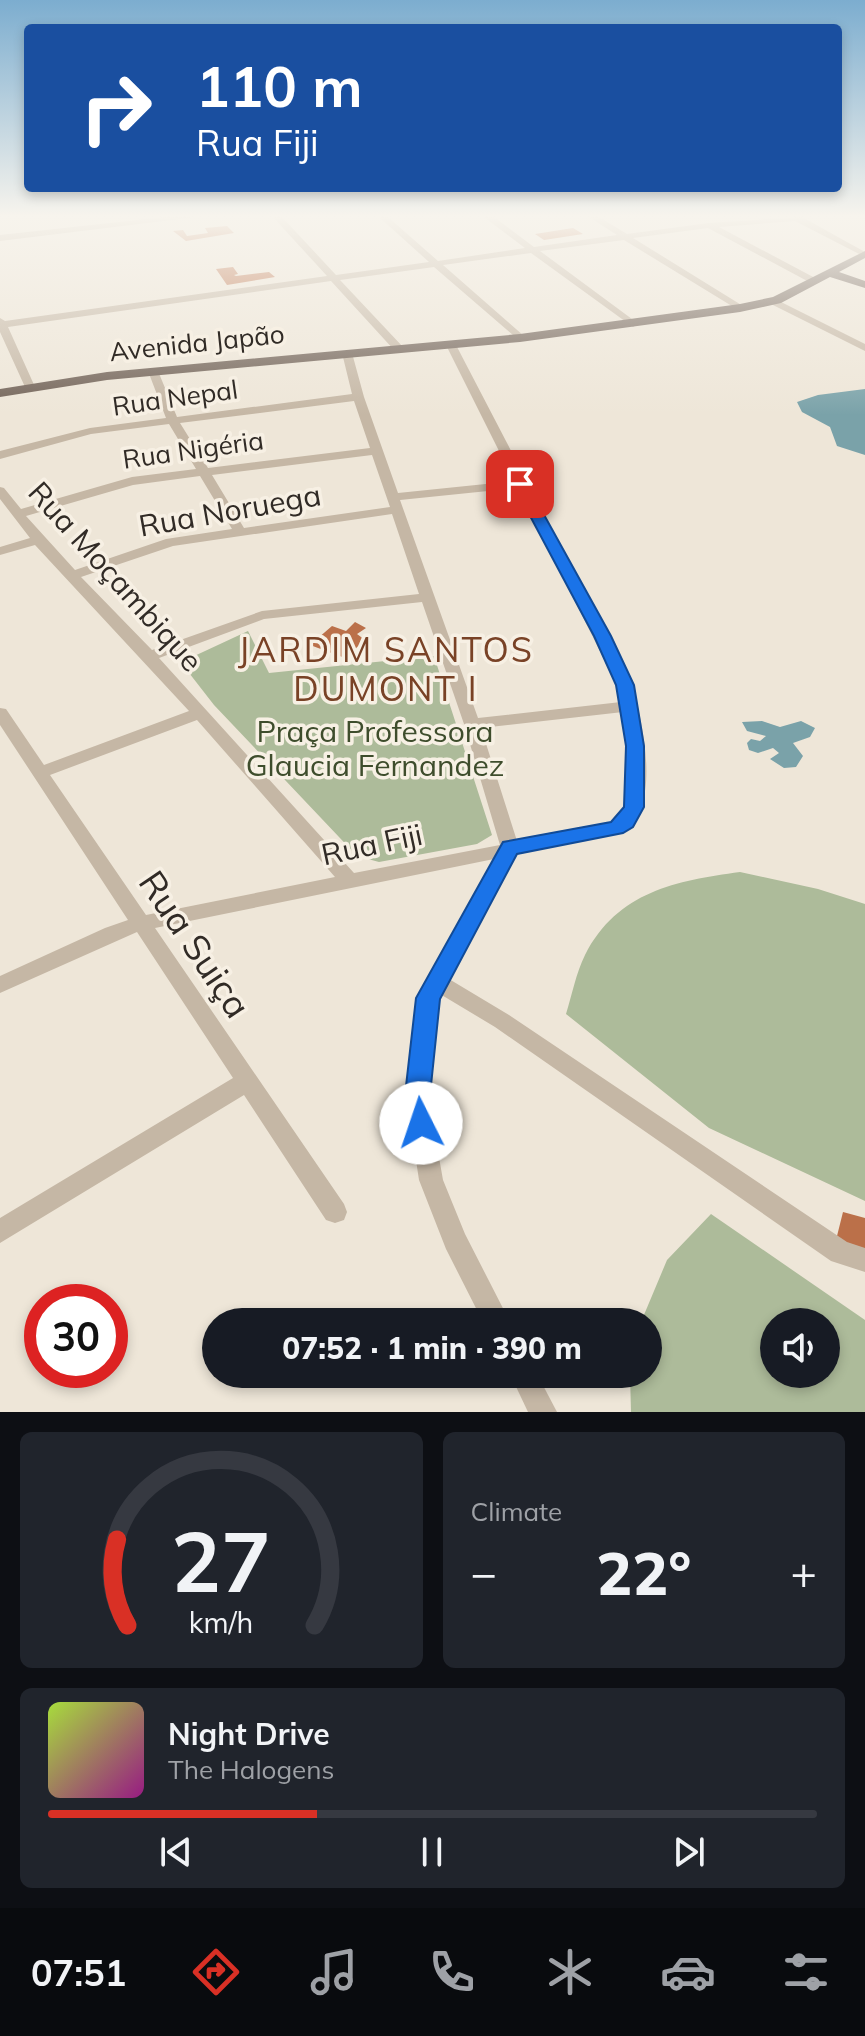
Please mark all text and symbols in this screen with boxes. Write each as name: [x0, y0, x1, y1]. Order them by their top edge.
text: 110 m: [196, 51, 363, 121]
icon: right: [64, 56, 168, 160]
text: Rua Fiji: [196, 120, 319, 165]
street label: Avenida Japão: [108, 317, 286, 368]
street label: Rua Nepal: [110, 372, 240, 423]
street label: Rua Nigéria: [120, 423, 266, 476]
pin: [486, 450, 554, 518]
icon: arrive: [498, 462, 542, 506]
street label: Rua Moçambique: [20, 473, 211, 679]
street label: Rua Noruega: [136, 475, 324, 545]
district label: JARDIM SANTOS DUMONT I: [238, 628, 534, 710]
park label: Praça Professora Glaucia Fernandez: [246, 712, 504, 784]
street label: Rua Fiji: [318, 815, 426, 873]
street label: Rua Suiça: [130, 862, 261, 1026]
position arrow: [379, 1081, 463, 1165]
speed limit sign: 30: [24, 1284, 128, 1388]
map controls: [760, 1308, 840, 1388]
button: sound: [760, 1308, 840, 1388]
text: 07:52 · 1 min · 390 m: [282, 1329, 582, 1367]
text: Climate: [471, 1495, 562, 1528]
text: 27: [171, 1508, 271, 1613]
text: 22°: [596, 1535, 691, 1610]
text: −: [471, 1545, 497, 1600]
text: +: [791, 1545, 817, 1600]
text: km/h: [189, 1604, 254, 1640]
text: Night Drive: [168, 1715, 330, 1753]
text: The Halogens: [168, 1753, 334, 1786]
icon: previous: [154, 1830, 198, 1874]
icon: pause: [410, 1830, 454, 1874]
icon: next: [667, 1830, 711, 1874]
icon: directions: [188, 1944, 244, 2000]
icon: music: [306, 1944, 362, 2000]
icon: phone: [424, 1944, 480, 2000]
icon: climate: [542, 1944, 598, 2000]
icon: car: [660, 1944, 716, 2000]
icon: filters: [778, 1944, 834, 2000]
text: 07:51: [31, 1950, 126, 1995]

